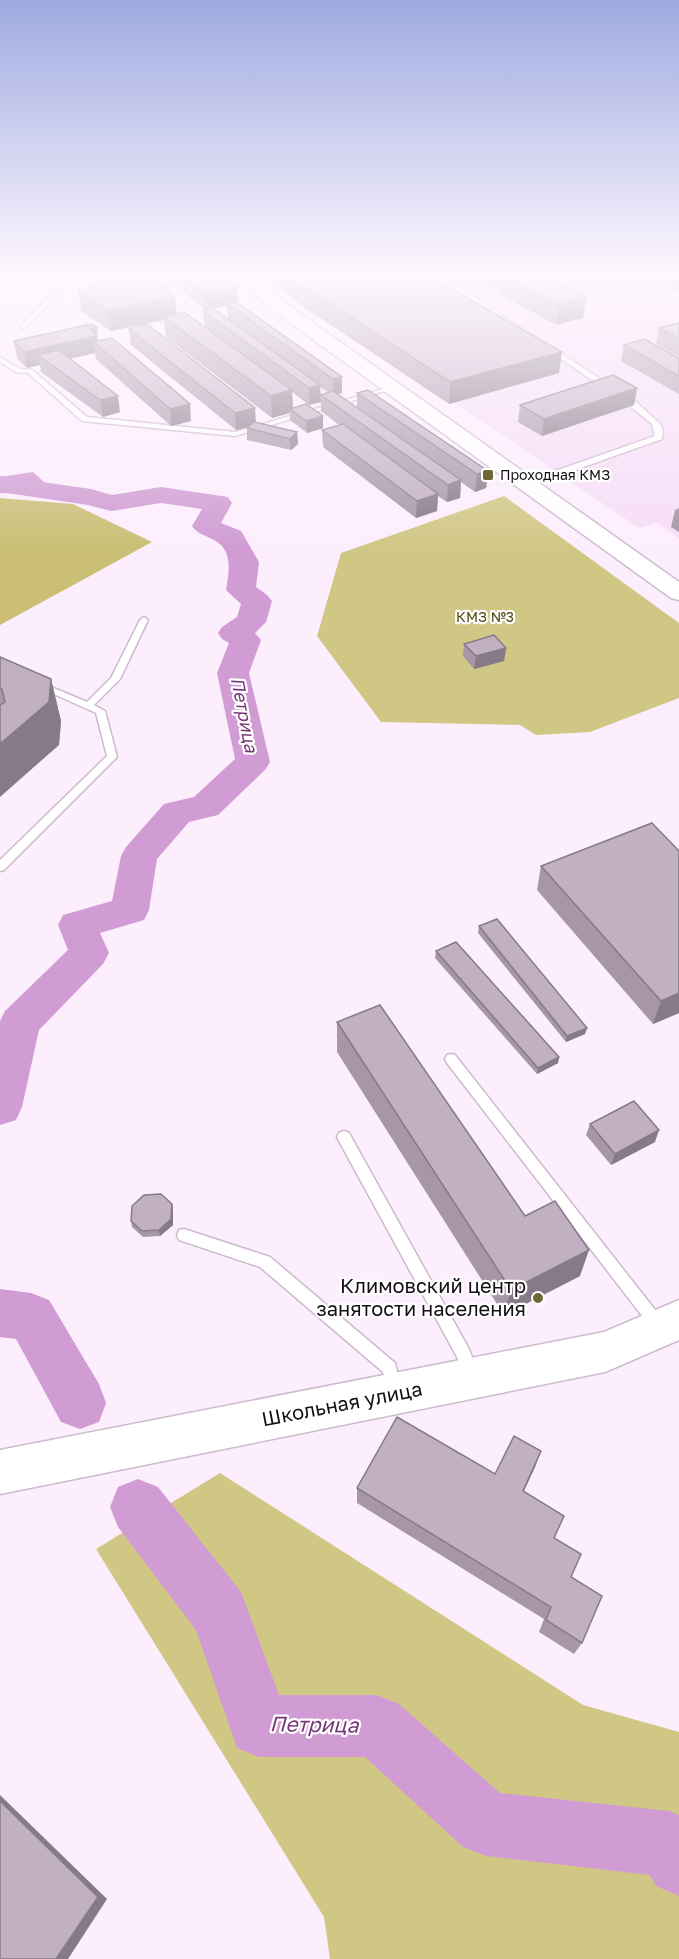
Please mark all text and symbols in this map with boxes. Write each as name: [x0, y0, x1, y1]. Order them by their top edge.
place label: Проходная КМЗ: [500, 466, 610, 483]
marker: Проходная КМЗ: [481, 468, 495, 482]
park label: КМЗ №3: [456, 608, 514, 625]
water label: Петрица: [227, 675, 263, 755]
place label: Климовский центр занятости населения: [316, 1273, 526, 1320]
marker: Климовский центр занятости населения: [531, 1291, 545, 1305]
street label: Школьная улица: [260, 1376, 424, 1430]
water label: Петрица: [269, 1710, 360, 1738]

